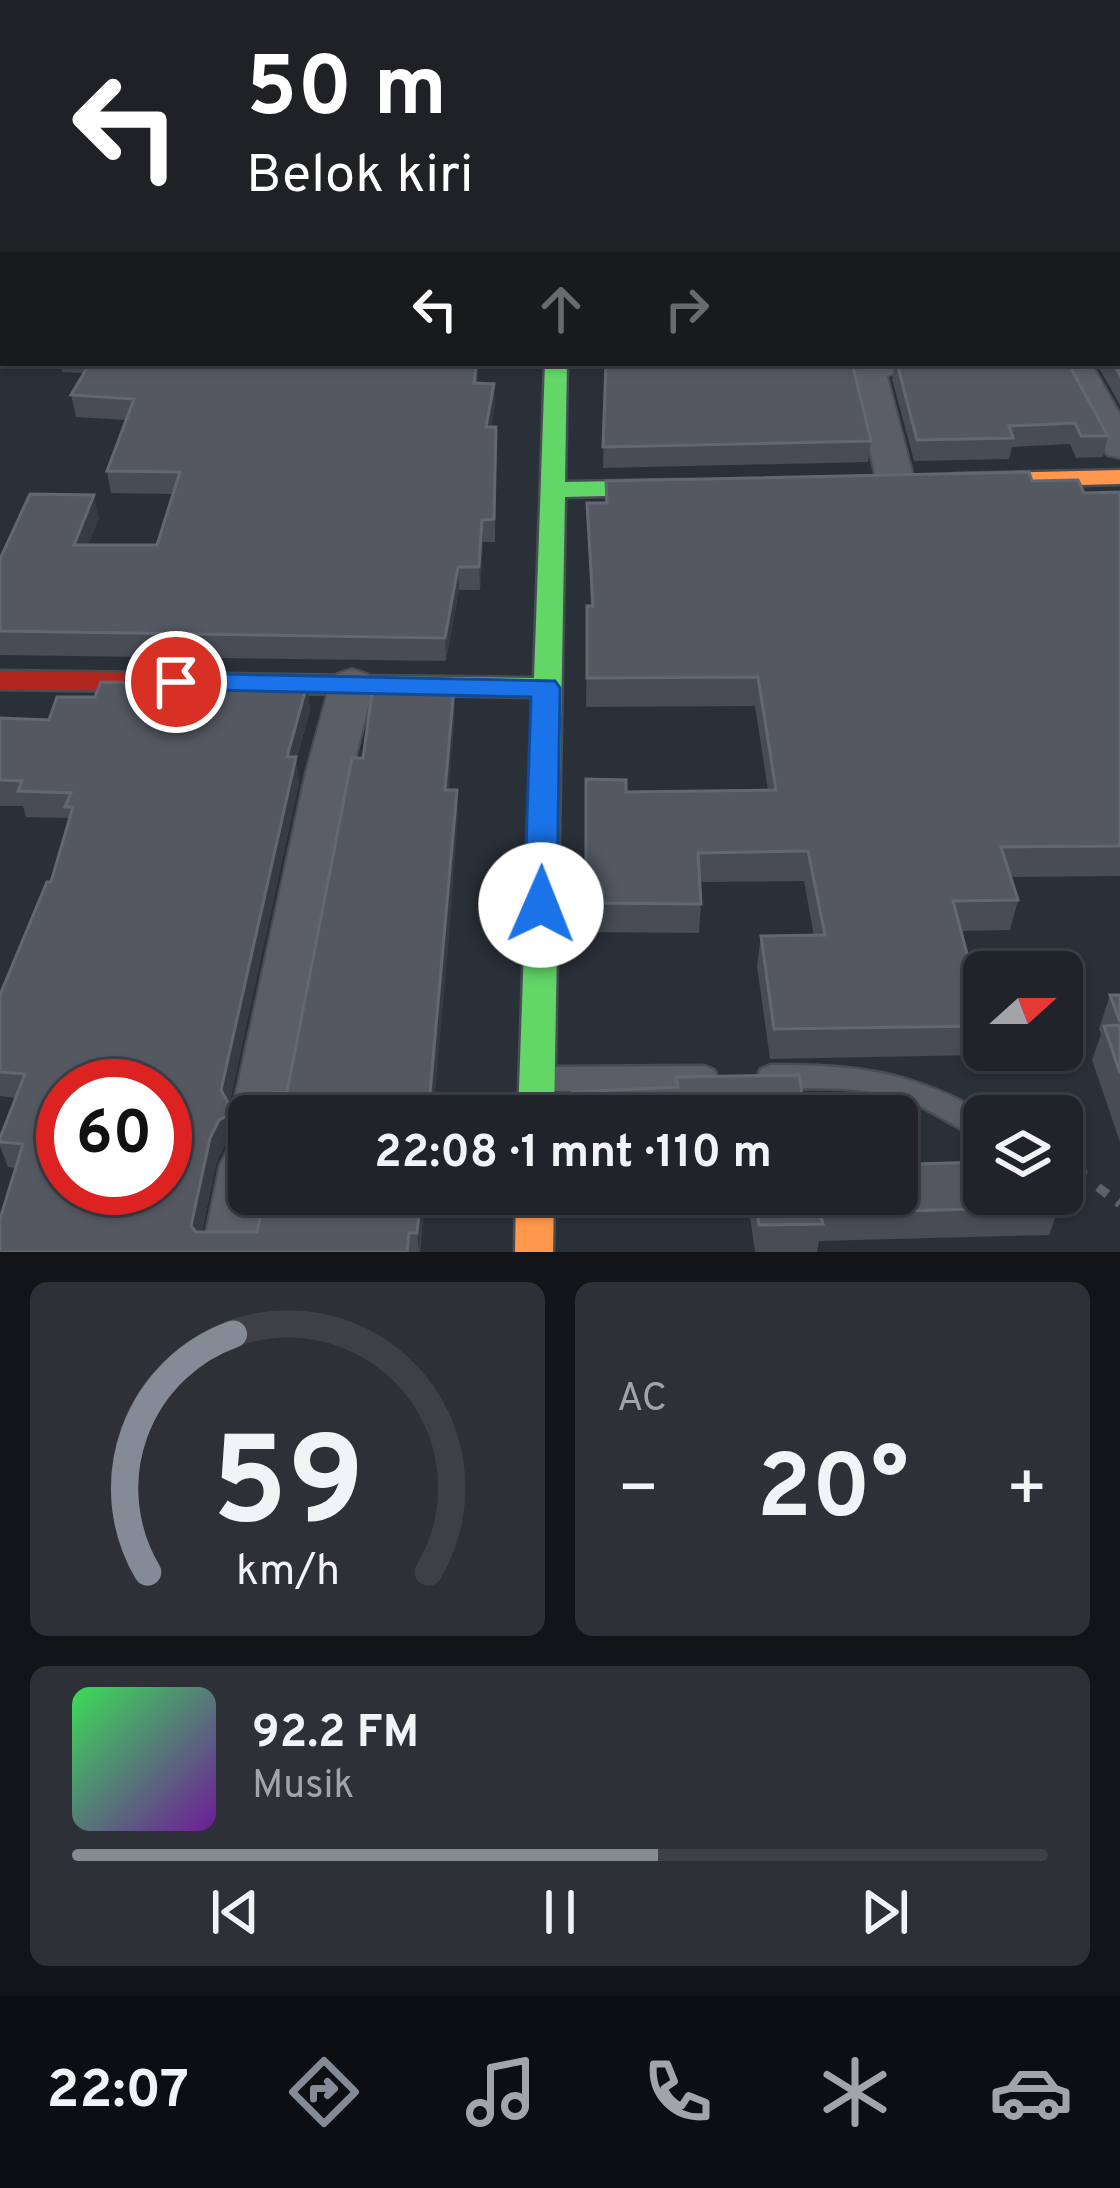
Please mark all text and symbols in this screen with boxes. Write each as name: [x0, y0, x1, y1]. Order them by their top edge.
text: 50 m: [246, 39, 447, 145]
icon: left: [48, 48, 204, 204]
text: Belok kiri: [246, 143, 473, 212]
icon: left: [402, 276, 468, 342]
icon: ahead: [528, 276, 594, 342]
icon: right: [654, 276, 720, 342]
pin: [125, 631, 227, 733]
icon: arrive: [143, 649, 209, 715]
position arrow: [478, 842, 604, 968]
north arrow: [963, 951, 1083, 1071]
map controls: [963, 951, 1083, 1215]
speed limit sign: 60: [36, 1059, 192, 1215]
button: layers: [963, 1095, 1083, 1215]
text: 22:08 · 1 mnt · 110 m: [374, 1126, 772, 1183]
text: AC: [617, 1376, 667, 1425]
text: 59: [211, 1411, 364, 1569]
text: 20°: [757, 1436, 908, 1549]
text: −: [617, 1451, 660, 1534]
text: +: [1005, 1451, 1048, 1534]
text: km/h: [235, 1546, 340, 1600]
text: 92.2 FM: [252, 1706, 419, 1763]
text: Musik: [252, 1763, 354, 1812]
icon: previous: [202, 1879, 268, 1945]
icon: pause: [527, 1879, 593, 1945]
icon: next: [852, 1879, 918, 1945]
icon: directions: [282, 2050, 366, 2134]
icon: music: [459, 2050, 543, 2134]
icon: phone: [636, 2050, 720, 2134]
icon: climate: [813, 2050, 897, 2134]
icon: car: [989, 2050, 1073, 2134]
text: 22:07: [46, 2058, 189, 2127]

